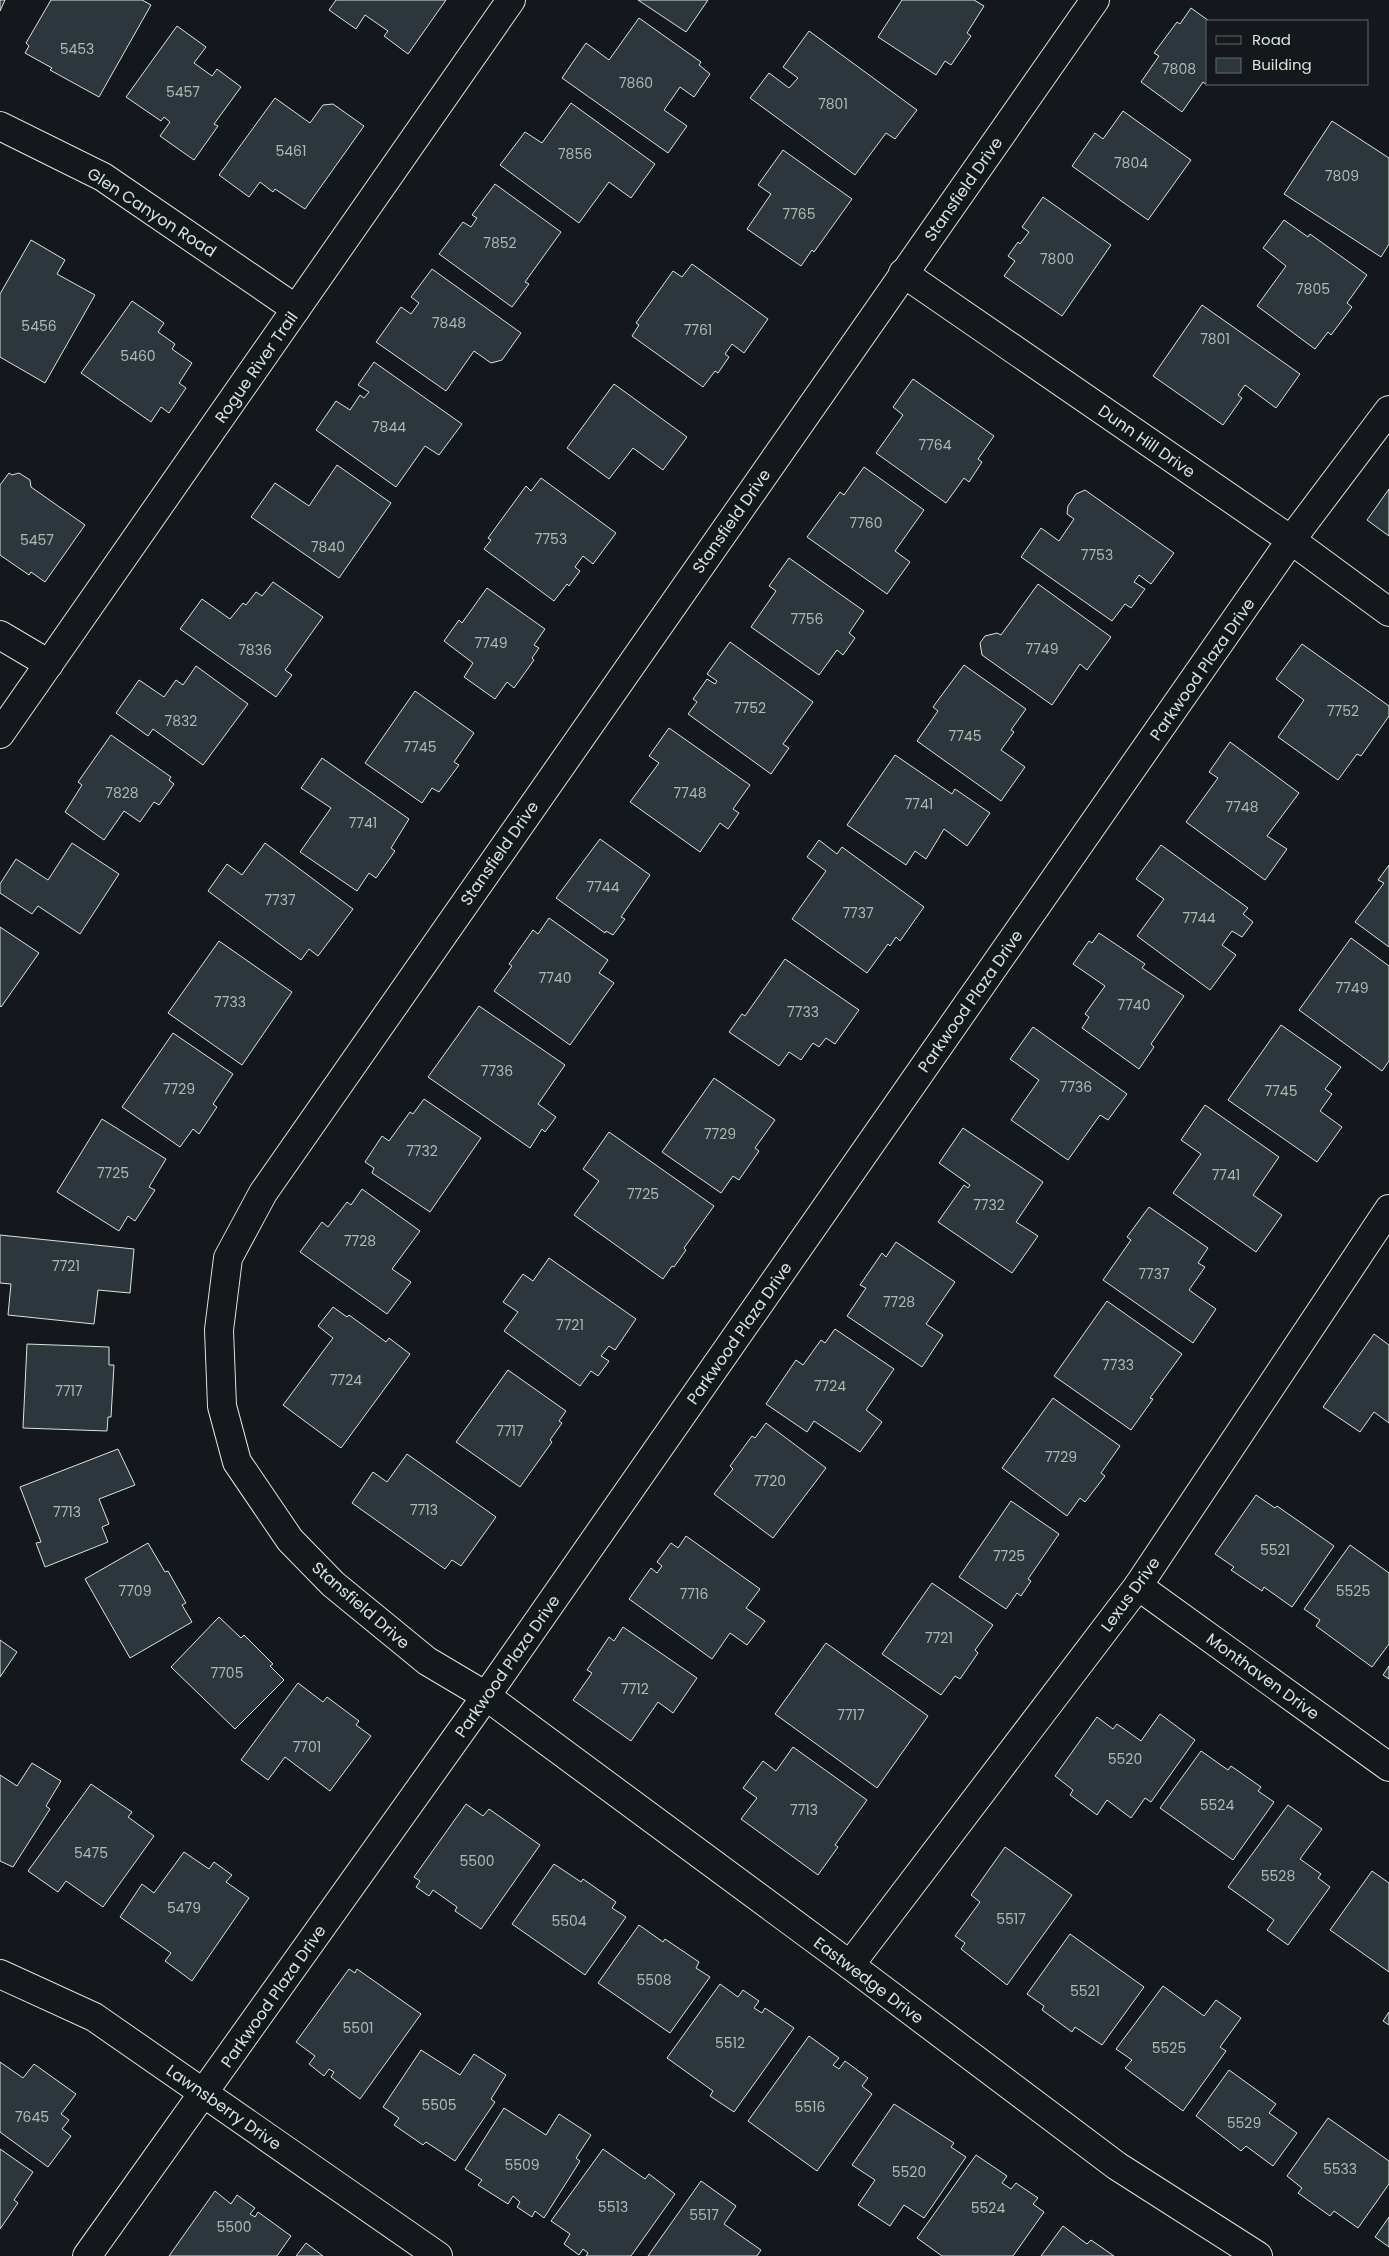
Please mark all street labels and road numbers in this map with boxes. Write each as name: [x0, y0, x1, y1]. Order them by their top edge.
street label: Stansfield Drive: [919, 132, 1008, 246]
street label: Glen Canyon Road: [83, 162, 221, 263]
street label: Rogue River Trail: [209, 307, 303, 428]
street label: Dunn Hill Drive: [1094, 399, 1200, 483]
street label: Stansfield Drive: [687, 464, 776, 578]
street label: Parkwood Plaza Drive: [1144, 593, 1260, 745]
street label: Stansfield Drive: [455, 796, 544, 910]
street label: Parkwood Plaza Drive: [912, 925, 1028, 1077]
street label: Parkwood Plaza Drive: [681, 1257, 797, 1409]
street label: Lexus Drive: [1095, 1552, 1165, 1636]
street label: Stansfield Drive: [307, 1556, 415, 1654]
street label: Parkwood Plaza Drive: [449, 1590, 565, 1742]
street label: Monthaven Drive: [1201, 1628, 1324, 1725]
street label: Parkwood Plaza Drive: [215, 1920, 331, 2072]
street label: Eastwedge Drive: [809, 1931, 928, 2029]
street label: Lawnsberry Drive: [162, 2059, 286, 2156]

